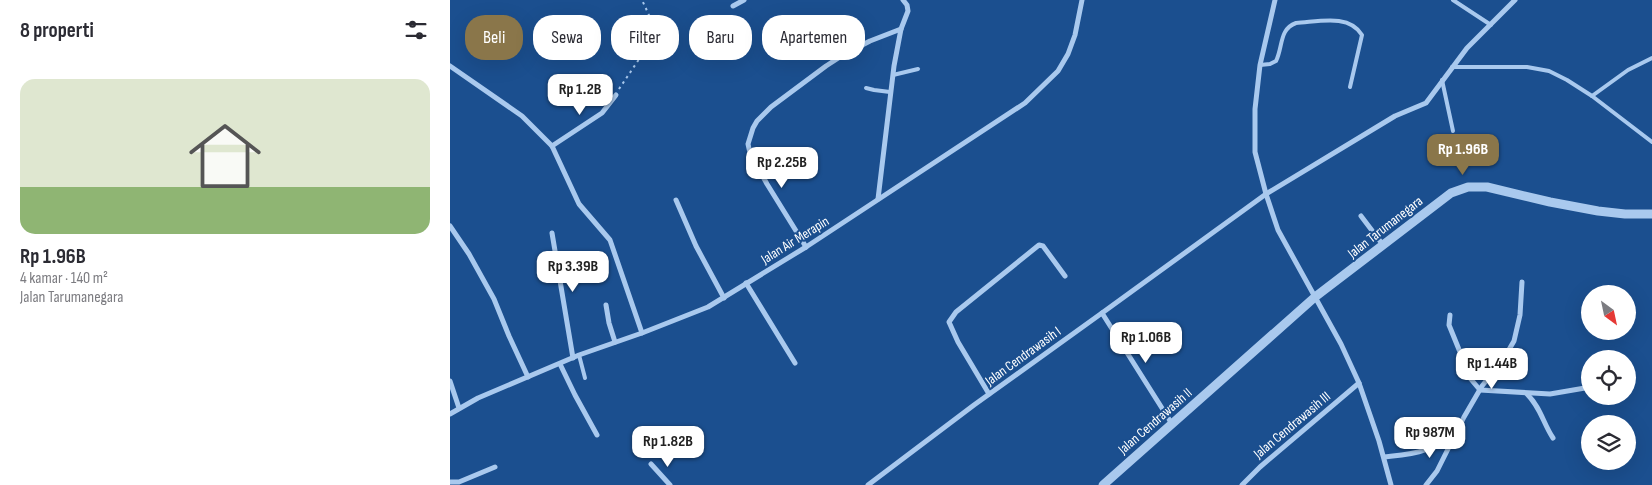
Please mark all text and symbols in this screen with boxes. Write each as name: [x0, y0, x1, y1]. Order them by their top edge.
chip: Beli: [465, 15, 523, 60]
chip: Sewa: [533, 15, 601, 60]
chip: Filter: [611, 15, 679, 60]
chip: Baru: [689, 15, 752, 60]
chip: Apartemen: [762, 15, 865, 60]
icon: filters: [402, 16, 430, 44]
text: 8 properti: [20, 18, 94, 43]
pin: Rp 1.2B: [534, 74, 626, 116]
text: Rp 1.2B: [559, 80, 601, 99]
icon: home: [180, 111, 270, 201]
pin: Rp 1.96B: [1411, 134, 1515, 176]
text: Rp 1.96B: [1438, 140, 1488, 159]
pin: Rp 2.25B: [730, 146, 834, 189]
text: Rp 2.25B: [757, 153, 807, 172]
street label: Jalan Tarumanegara: [1343, 192, 1426, 262]
street label: Jalan Air Merapin: [757, 212, 832, 268]
text: Rp 1.96B: [20, 244, 86, 269]
pin: Rp 3.39B: [521, 250, 625, 293]
text: Rp 3.39B: [548, 257, 598, 276]
text: 4 kamar · 140 m²: [20, 269, 108, 288]
north arrow: [1581, 285, 1636, 340]
map controls: [1581, 285, 1636, 470]
text: Jalan Tarumanegara: [20, 288, 123, 307]
pin: Rp 1.06B: [1094, 322, 1198, 364]
street label: Jalan Cendrawasih I: [981, 323, 1064, 390]
text: Rp 1.06B: [1121, 328, 1171, 347]
pin: Rp 1.44B: [1440, 348, 1544, 390]
button: locate: [1581, 350, 1636, 405]
text: Rp 1.44B: [1467, 354, 1517, 373]
street label: Jalan Cendrawasih II: [1114, 384, 1195, 458]
street label: Jalan Cendrawasih III: [1249, 388, 1334, 463]
button: layers: [1581, 415, 1636, 470]
pin: Rp 987M: [1384, 416, 1476, 459]
text: Rp 987M: [1405, 423, 1455, 442]
pin: Rp 1.82B: [616, 426, 720, 468]
text: Rp 1.82B: [643, 432, 693, 451]

